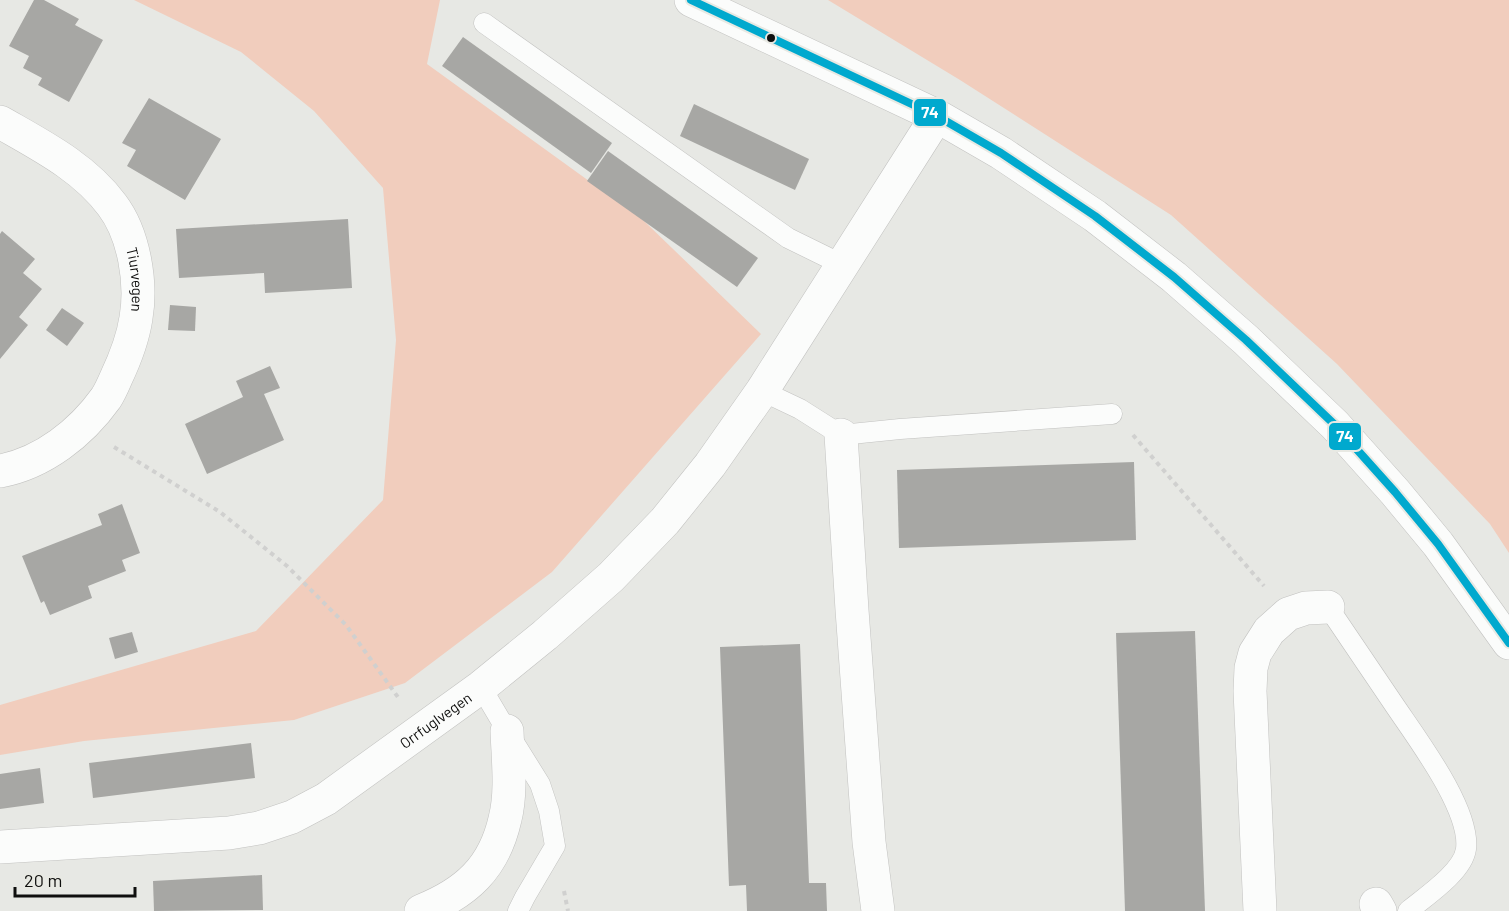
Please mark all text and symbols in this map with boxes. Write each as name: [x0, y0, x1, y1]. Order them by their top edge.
unlabelled marker: [765, 32, 777, 44]
line badge: 74: [913, 98, 947, 127]
text: 74: [921, 102, 939, 121]
street label: Tiurvegen: [123, 245, 147, 313]
line badge: 74: [1328, 422, 1362, 451]
text: 74: [1336, 426, 1354, 445]
street label: Orrfuglvegen: [396, 688, 475, 752]
scale bar: [15, 860, 135, 898]
text: 20 m: [24, 869, 62, 891]

